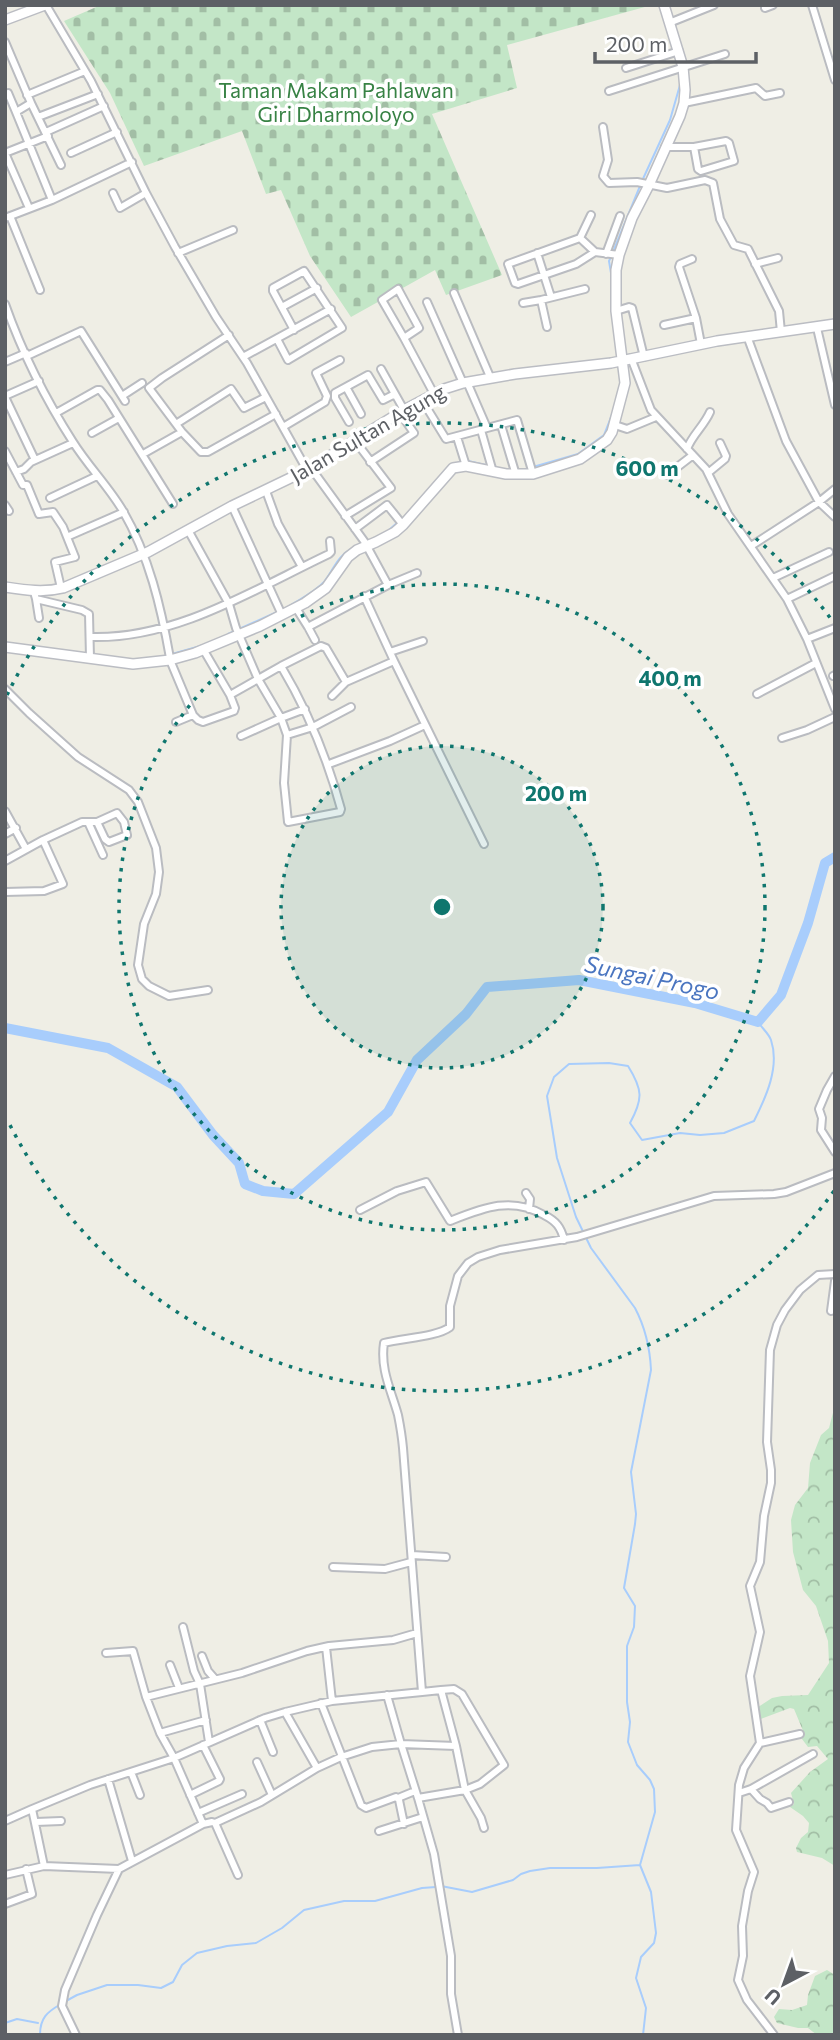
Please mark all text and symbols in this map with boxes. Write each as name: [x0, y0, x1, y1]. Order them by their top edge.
scale bar: [595, 21, 756, 65]
text: 200 m: [606, 31, 667, 56]
park label: Taman Makam Pahlawan Giri Dharmoloyo: [218, 77, 454, 126]
street label: Jalan Sultan Agung: [285, 378, 449, 487]
text: 600 m: [615, 455, 679, 480]
text: 400 m: [638, 665, 702, 690]
text: 200 m: [525, 780, 587, 805]
centre of rings: [430, 895, 454, 919]
water label: Sungai Progo: [582, 949, 722, 1005]
north arrow: [749, 1949, 819, 2019]
text: U: [760, 1984, 785, 2010]

